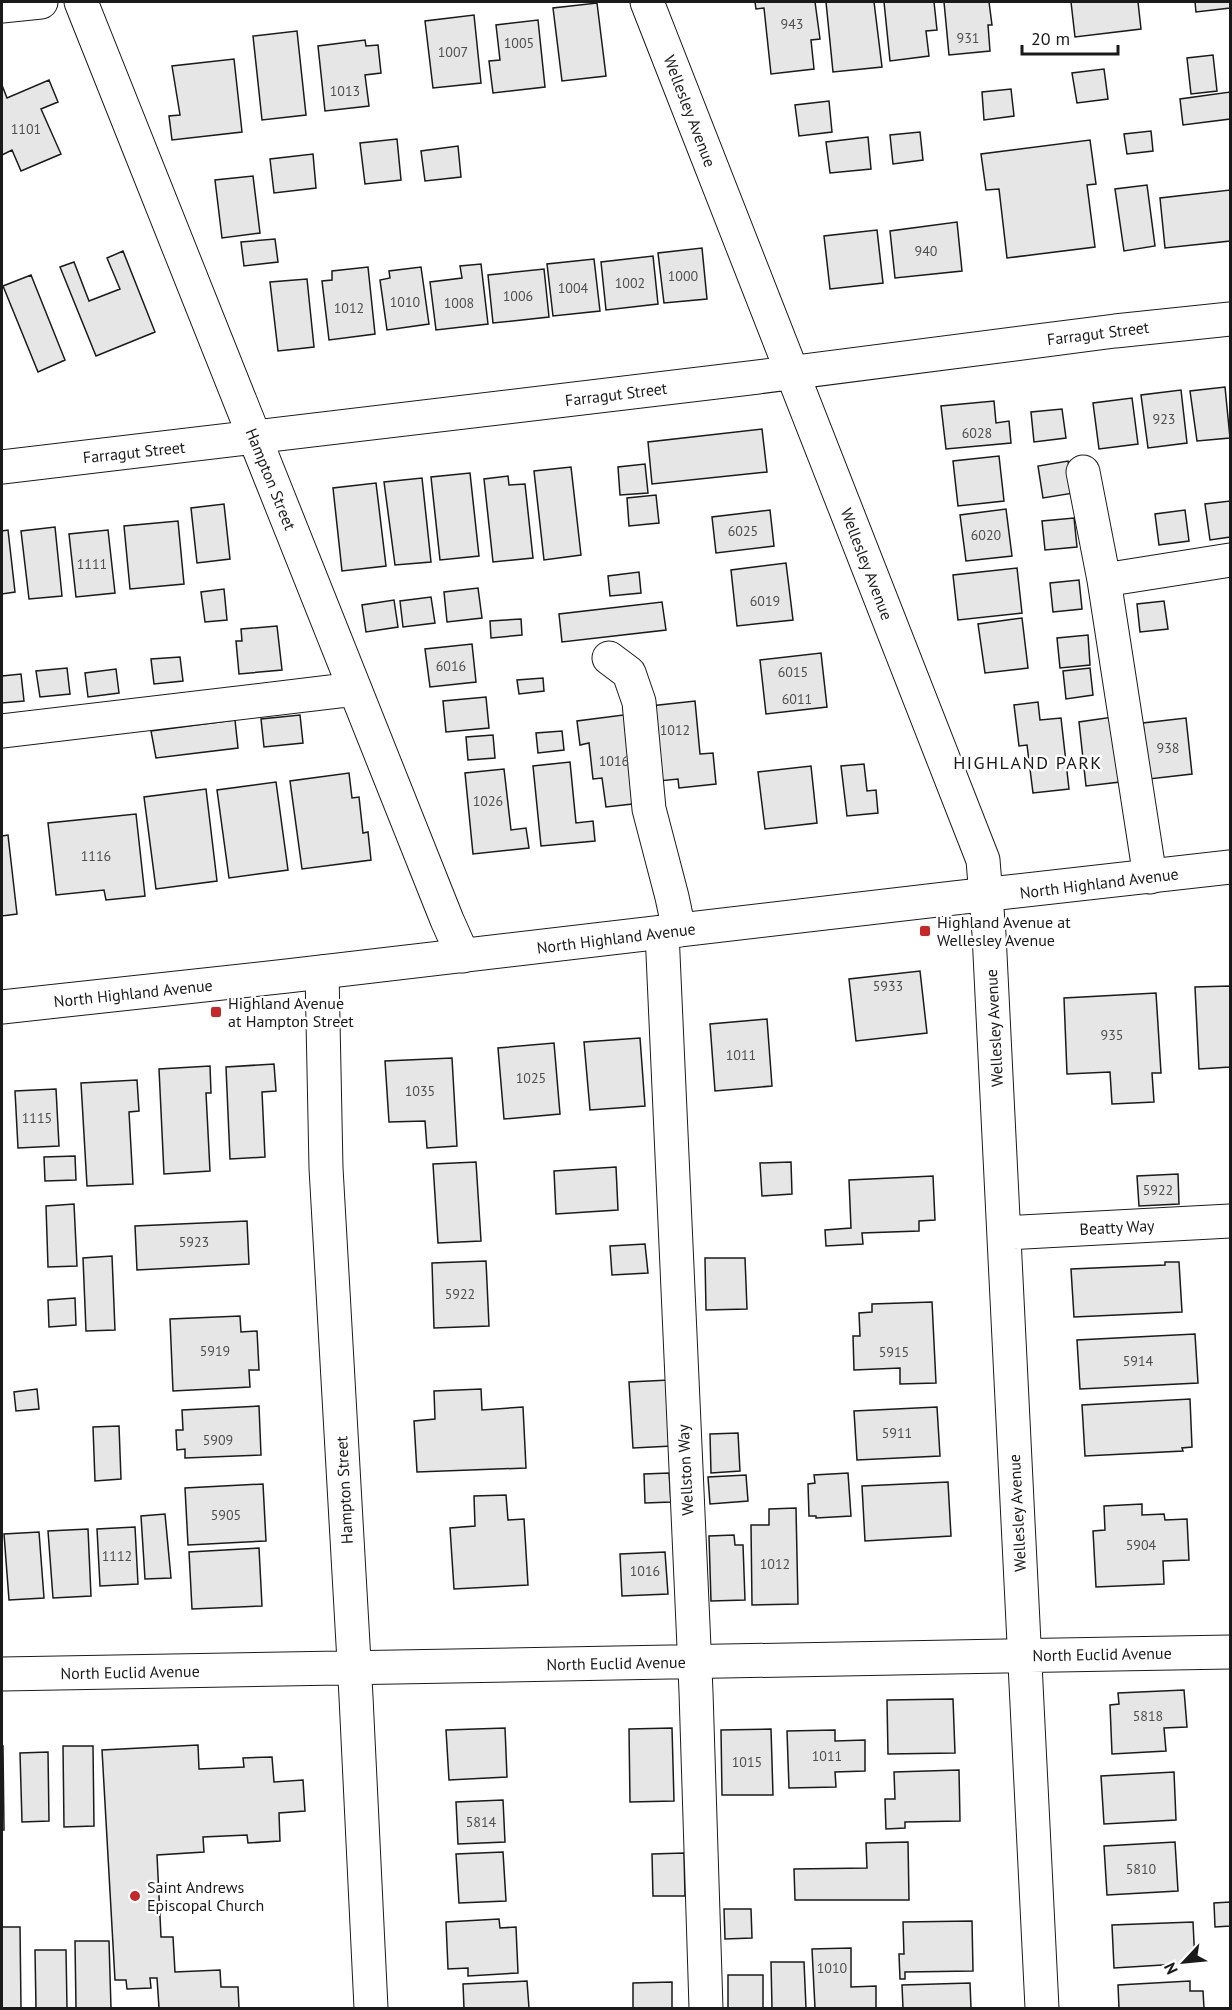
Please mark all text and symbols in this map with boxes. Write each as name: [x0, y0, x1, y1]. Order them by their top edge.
house number: 943: [781, 15, 803, 33]
scale bar: [1022, 18, 1118, 56]
text: 20 m: [1031, 27, 1070, 50]
house number: 931: [957, 29, 979, 47]
house number: 1005: [504, 34, 534, 52]
house number: 1007: [438, 43, 468, 61]
street label: Wellesley Avenue: [660, 52, 720, 170]
house number: 1013: [330, 82, 360, 100]
house number: 1101: [11, 120, 41, 138]
house number: 940: [915, 242, 938, 260]
house number: 1000: [668, 267, 699, 285]
house number: 1002: [615, 274, 645, 292]
house number: 1004: [558, 279, 589, 297]
house number: 1006: [503, 287, 533, 305]
house number: 1010: [390, 293, 421, 311]
house number: 1008: [444, 294, 474, 312]
house number: 1012: [334, 299, 364, 317]
street label: Farragut Street: [1046, 317, 1151, 349]
street label: Farragut Street: [564, 378, 669, 410]
house number: 923: [1153, 410, 1175, 428]
house number: 6028: [962, 424, 992, 442]
street label: Hampton Street: [241, 425, 301, 533]
street label: Farragut Street: [82, 437, 187, 467]
street label: Wellesley Avenue: [837, 505, 897, 623]
house number: 6025: [728, 522, 758, 540]
house number: 6020: [971, 526, 1002, 544]
house number: 1111: [77, 555, 107, 573]
house number: 6019: [750, 592, 780, 610]
house number: 6016: [436, 657, 466, 675]
house number: 6015: [778, 663, 808, 681]
house number: 6011: [782, 690, 812, 708]
house number: 1012: [660, 721, 690, 739]
house number: 938: [1157, 739, 1179, 757]
district label: HIGHLAND PARK: [953, 751, 1103, 774]
house number: 1016: [599, 752, 629, 770]
house number: 1026: [473, 792, 503, 810]
house number: 1116: [81, 847, 111, 865]
street label: North Highland Avenue: [1018, 863, 1180, 903]
place label: Highland Avenue at Wellesley Avenue: [937, 912, 1071, 950]
street label: North Highland Avenue: [535, 918, 697, 958]
marker: Highland Avenue at Wellesley Avenue: [918, 924, 932, 938]
street label: Wellesley Avenue: [981, 969, 1007, 1087]
street label: North Highland Avenue: [52, 975, 214, 1011]
house number: 5933: [873, 977, 903, 995]
place label: Highland Avenue at Hampton Street: [228, 993, 354, 1031]
marker: Highland Avenue at Hampton Street: [209, 1005, 223, 1019]
house number: 935: [1101, 1026, 1123, 1044]
house number: 1011: [726, 1046, 756, 1064]
house number: 1025: [516, 1069, 546, 1087]
house number: 1035: [405, 1082, 435, 1100]
house number: 1115: [22, 1109, 52, 1127]
house number: 5922: [1143, 1181, 1173, 1199]
street label: Beatty Way: [1079, 1215, 1156, 1239]
house number: 5923: [179, 1233, 209, 1251]
house number: 5922: [445, 1285, 475, 1303]
house number: 5919: [200, 1342, 230, 1360]
house number: 5915: [879, 1343, 909, 1361]
house number: 5914: [1123, 1352, 1154, 1370]
street label: Wellston Way: [673, 1423, 697, 1516]
house number: 5911: [882, 1424, 912, 1442]
house number: 5909: [203, 1431, 233, 1449]
street label: Hampton Street: [331, 1435, 357, 1544]
street label: Wellesley Avenue: [1004, 1454, 1030, 1572]
house number: 5905: [211, 1506, 241, 1524]
house number: 5904: [1126, 1536, 1157, 1554]
house number: 1112: [102, 1547, 132, 1565]
house number: 1012: [760, 1555, 790, 1573]
house number: 1016: [630, 1562, 660, 1580]
street label: North Euclid Avenue: [1032, 1643, 1172, 1665]
street label: North Euclid Avenue: [546, 1652, 686, 1674]
street label: North Euclid Avenue: [60, 1661, 200, 1683]
house number: 5818: [1133, 1707, 1163, 1725]
house number: 1011: [812, 1747, 842, 1765]
house number: 1015: [732, 1753, 762, 1771]
house number: 5814: [466, 1813, 497, 1831]
house number: 5810: [1126, 1860, 1157, 1878]
place label: Saint Andrews Episcopal Church: [147, 1877, 264, 1915]
marker: Saint Andrews Episcopal Church: [128, 1889, 142, 1903]
north arrow: [1154, 1932, 1214, 1992]
house number: 1010: [817, 1959, 848, 1977]
text: N: [1159, 1959, 1182, 1978]

